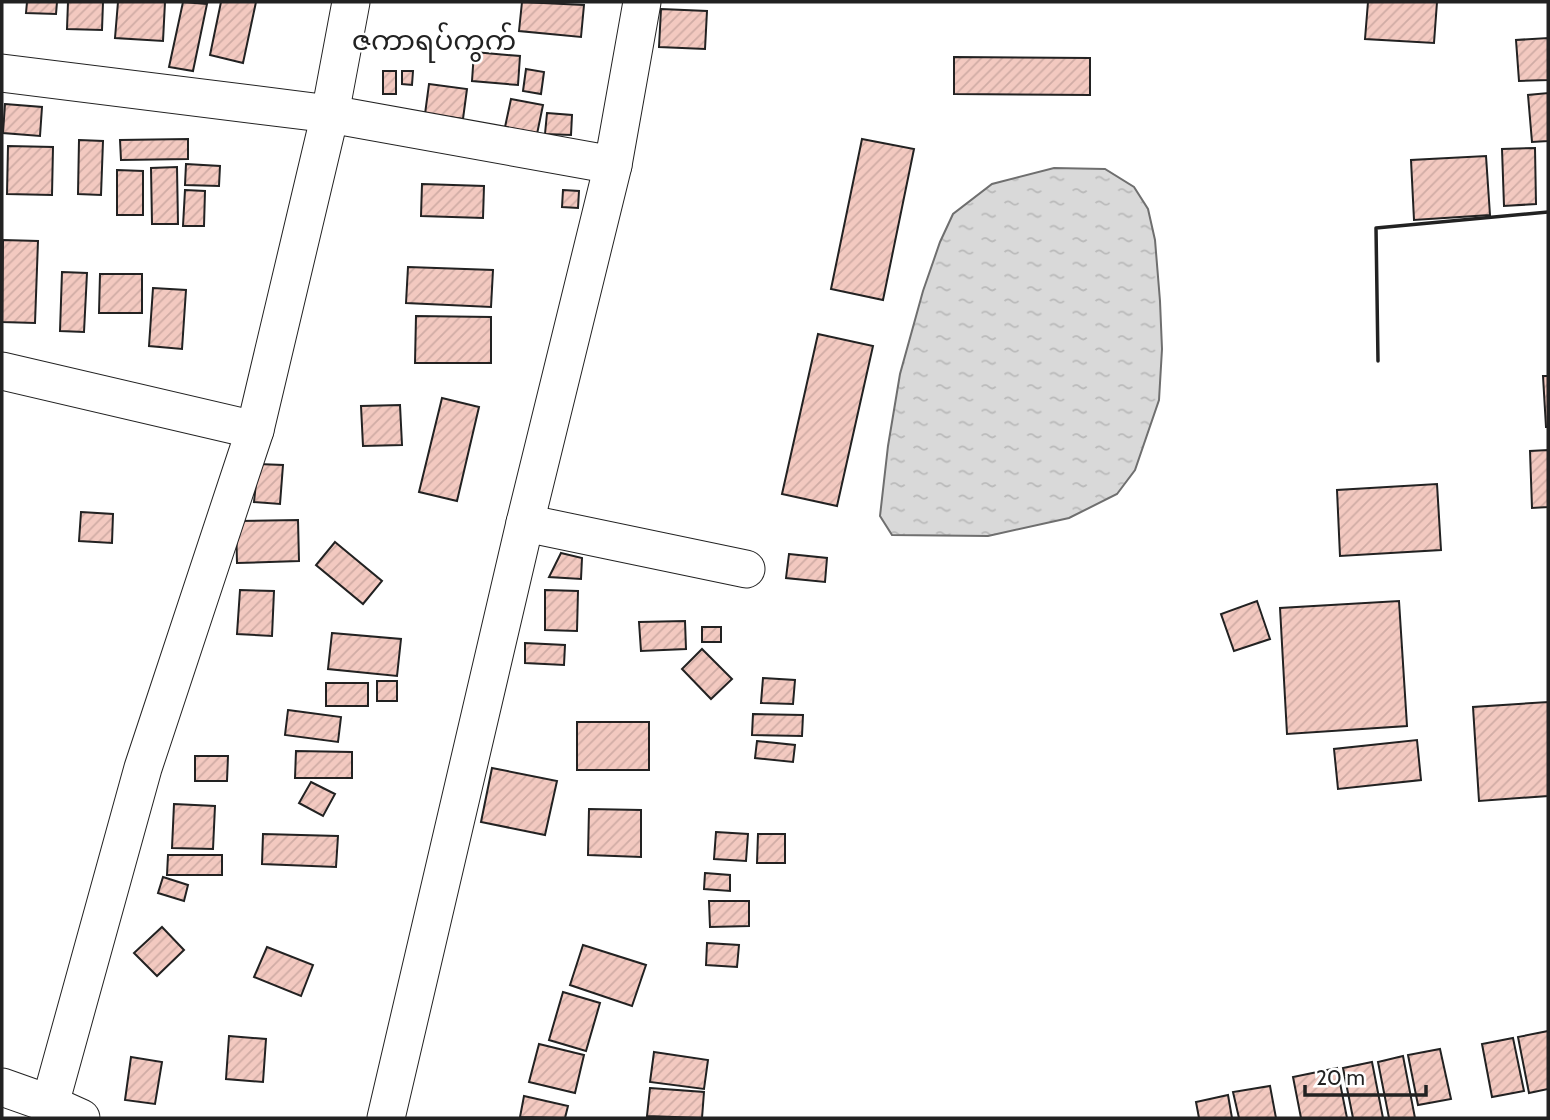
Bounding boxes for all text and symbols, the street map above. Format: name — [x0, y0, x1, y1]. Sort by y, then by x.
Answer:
district label: ဇကာရပ်ကွက် — [352, 22, 516, 63]
scale bar — [1305, 1054, 1426, 1098]
text: 20 m — [1316, 1065, 1365, 1090]

